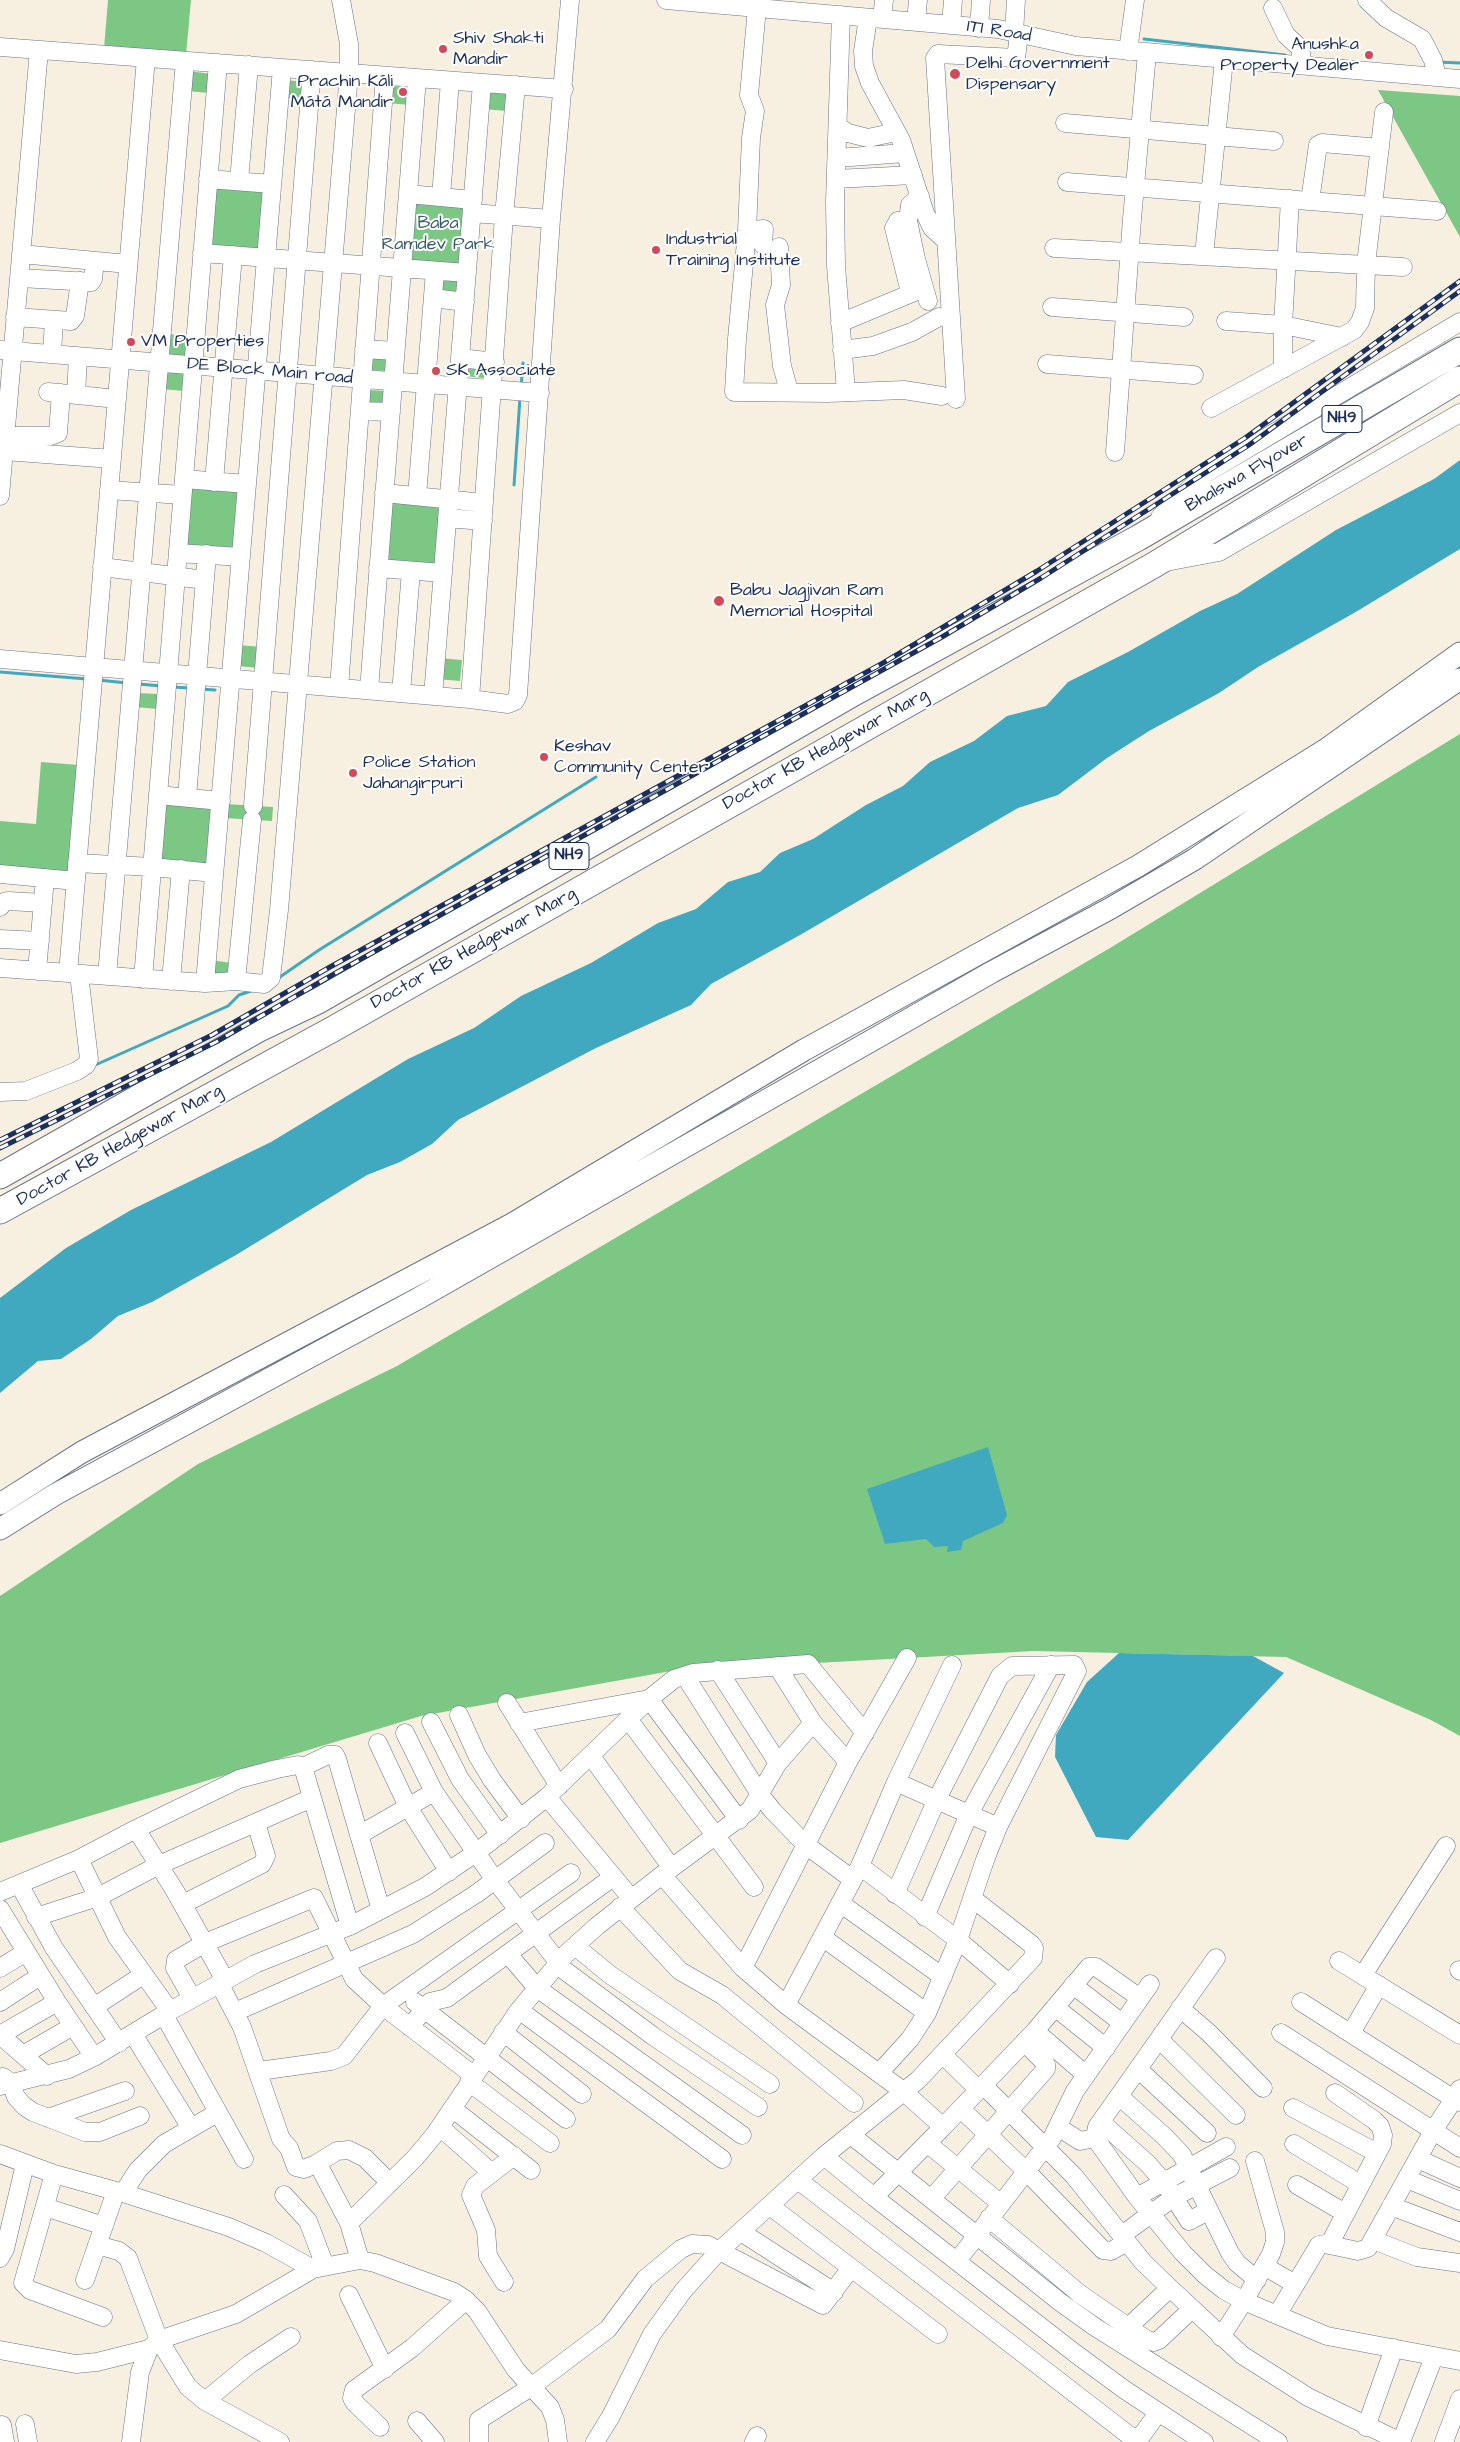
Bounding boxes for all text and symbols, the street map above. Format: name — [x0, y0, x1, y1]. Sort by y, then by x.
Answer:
street label: ITI Road — [965, 16, 1033, 48]
place label: Shiv Shakti Mandir — [453, 28, 543, 70]
place label: Anushka Property Dealer — [1220, 34, 1359, 76]
marker: Shiv Shakti Mandir — [437, 43, 449, 55]
marker: Anushka Property Dealer — [1363, 49, 1375, 61]
place label: Delhi Government Dispensary — [966, 53, 1110, 96]
marker: Delhi Government Dispensary — [948, 67, 962, 81]
place label: Prachin Kāli Mātā Mandir — [290, 71, 393, 114]
marker: Prachin Kāli Mātā Mandir — [397, 86, 409, 98]
park label: Baba Ramdev Park — [381, 213, 495, 255]
place label: Industrial Training Institute — [666, 229, 800, 272]
marker: Industrial Training Institute — [650, 244, 662, 256]
place label: VM Properties — [141, 331, 264, 353]
marker: VM Properties — [125, 336, 137, 348]
street label: DE Block Main road — [186, 354, 354, 390]
place label: SK Associate — [446, 360, 556, 382]
marker: SK Associate — [430, 365, 442, 377]
road number: NH9 — [1322, 406, 1362, 432]
street label: Bhalswa Flyover — [1182, 430, 1312, 518]
place label: Babu Jagjivan Ram Memorial Hospital — [730, 580, 883, 622]
marker: Babu Jagjivan Ram Memorial Hospital — [712, 594, 726, 608]
street label: Doctor KB Hedgewar Marg — [719, 684, 933, 816]
place label: Keshav Community Center — [554, 736, 709, 779]
marker: Keshav Community Center — [538, 751, 550, 763]
place label: Police Station Jahangirpuri — [363, 752, 476, 794]
marker: Police Station Jahangirpuri — [347, 767, 359, 779]
road number: NH9 — [549, 842, 589, 869]
street label: Doctor KB Hedgewar Marg — [367, 883, 581, 1015]
street label: Doctor KB Hedgewar Marg — [13, 1080, 227, 1212]

